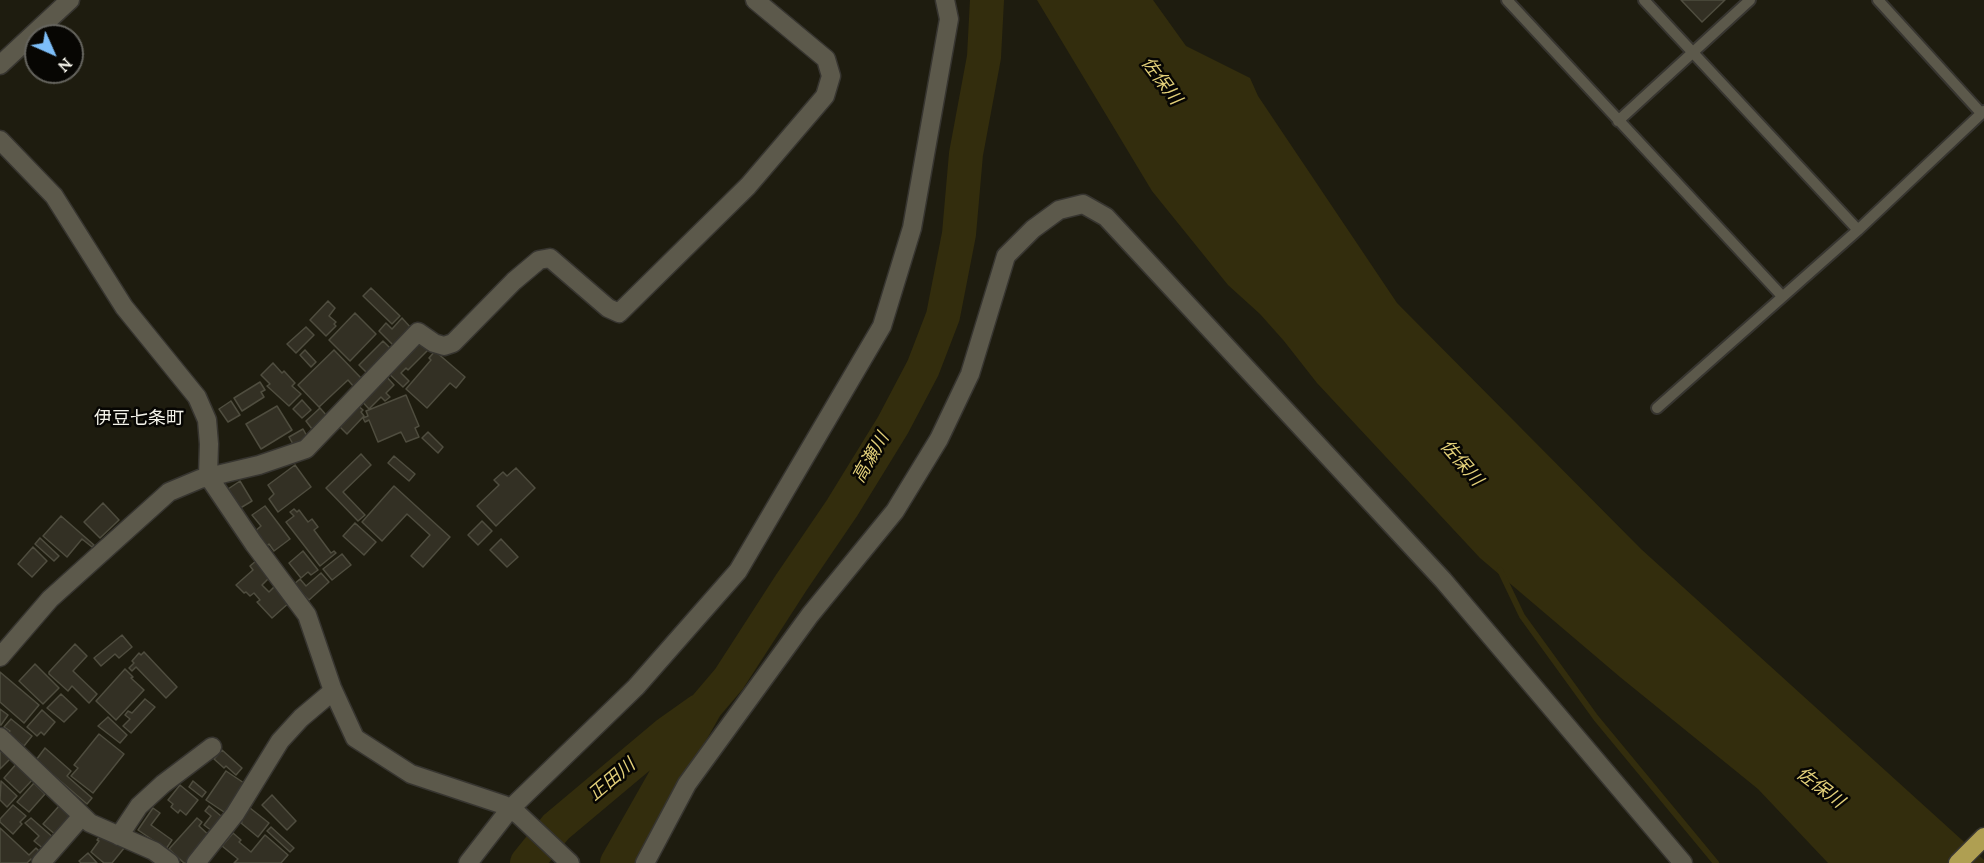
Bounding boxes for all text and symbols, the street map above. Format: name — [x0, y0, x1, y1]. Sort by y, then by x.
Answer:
north arrow — [24, 24, 84, 84]
water label: 佐保川 — [1136, 53, 1186, 109]
text: N — [54, 54, 77, 77]
district label: 伊豆七条町 — [94, 408, 184, 430]
water label: 高瀬川 — [848, 429, 894, 487]
water label: 佐保川 — [1435, 436, 1487, 490]
water label: 正田川 — [584, 754, 640, 806]
water label: 佐保川 — [1792, 763, 1848, 813]

